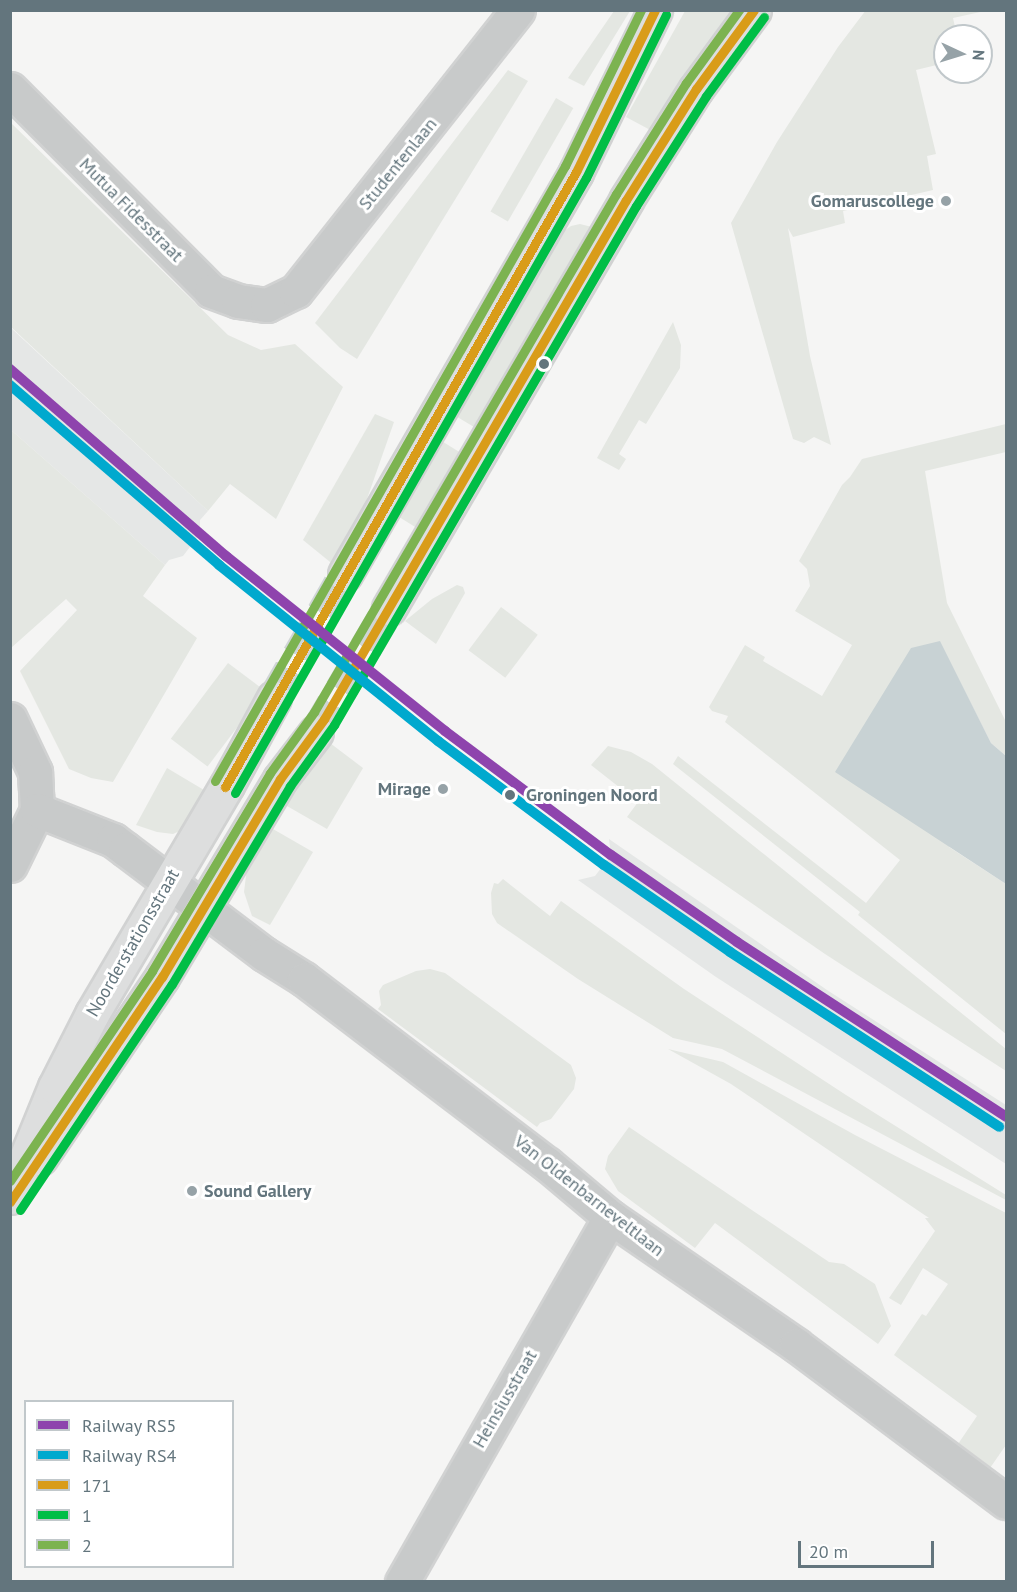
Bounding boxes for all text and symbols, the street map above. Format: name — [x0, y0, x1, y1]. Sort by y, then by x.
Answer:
north arrow — [933, 24, 993, 84]
text: N — [969, 49, 989, 61]
street label: Studentenlaan — [354, 114, 442, 214]
street label: Mutua Fidesstraat — [75, 154, 187, 266]
place label: Gomaruscollege — [811, 190, 934, 212]
marker: Gomaruscollege — [939, 194, 953, 208]
unlabelled marker — [538, 358, 550, 370]
place label: Mirage — [378, 778, 431, 800]
marker: Mirage — [436, 782, 450, 796]
marker: Groningen Noord — [499, 784, 521, 806]
place label: Groningen Noord — [526, 784, 658, 806]
street label: Noorderstationsstraat — [82, 865, 184, 1021]
street label: Van Oldenbarneveltlaan — [510, 1131, 668, 1261]
place label: Sound Gallery — [204, 1180, 311, 1202]
marker: Sound Gallery — [185, 1184, 199, 1198]
street label: Heinsiusstraat — [468, 1346, 542, 1452]
legend — [24, 1400, 234, 1568]
text: Railway RS5 — [82, 1414, 176, 1437]
text: Railway RS4 — [82, 1444, 176, 1467]
text: 171 — [82, 1474, 111, 1497]
text: 1 — [82, 1504, 92, 1527]
scale bar — [801, 1529, 938, 1567]
text: 2 — [82, 1534, 92, 1557]
text: 20 m — [809, 1540, 848, 1563]

